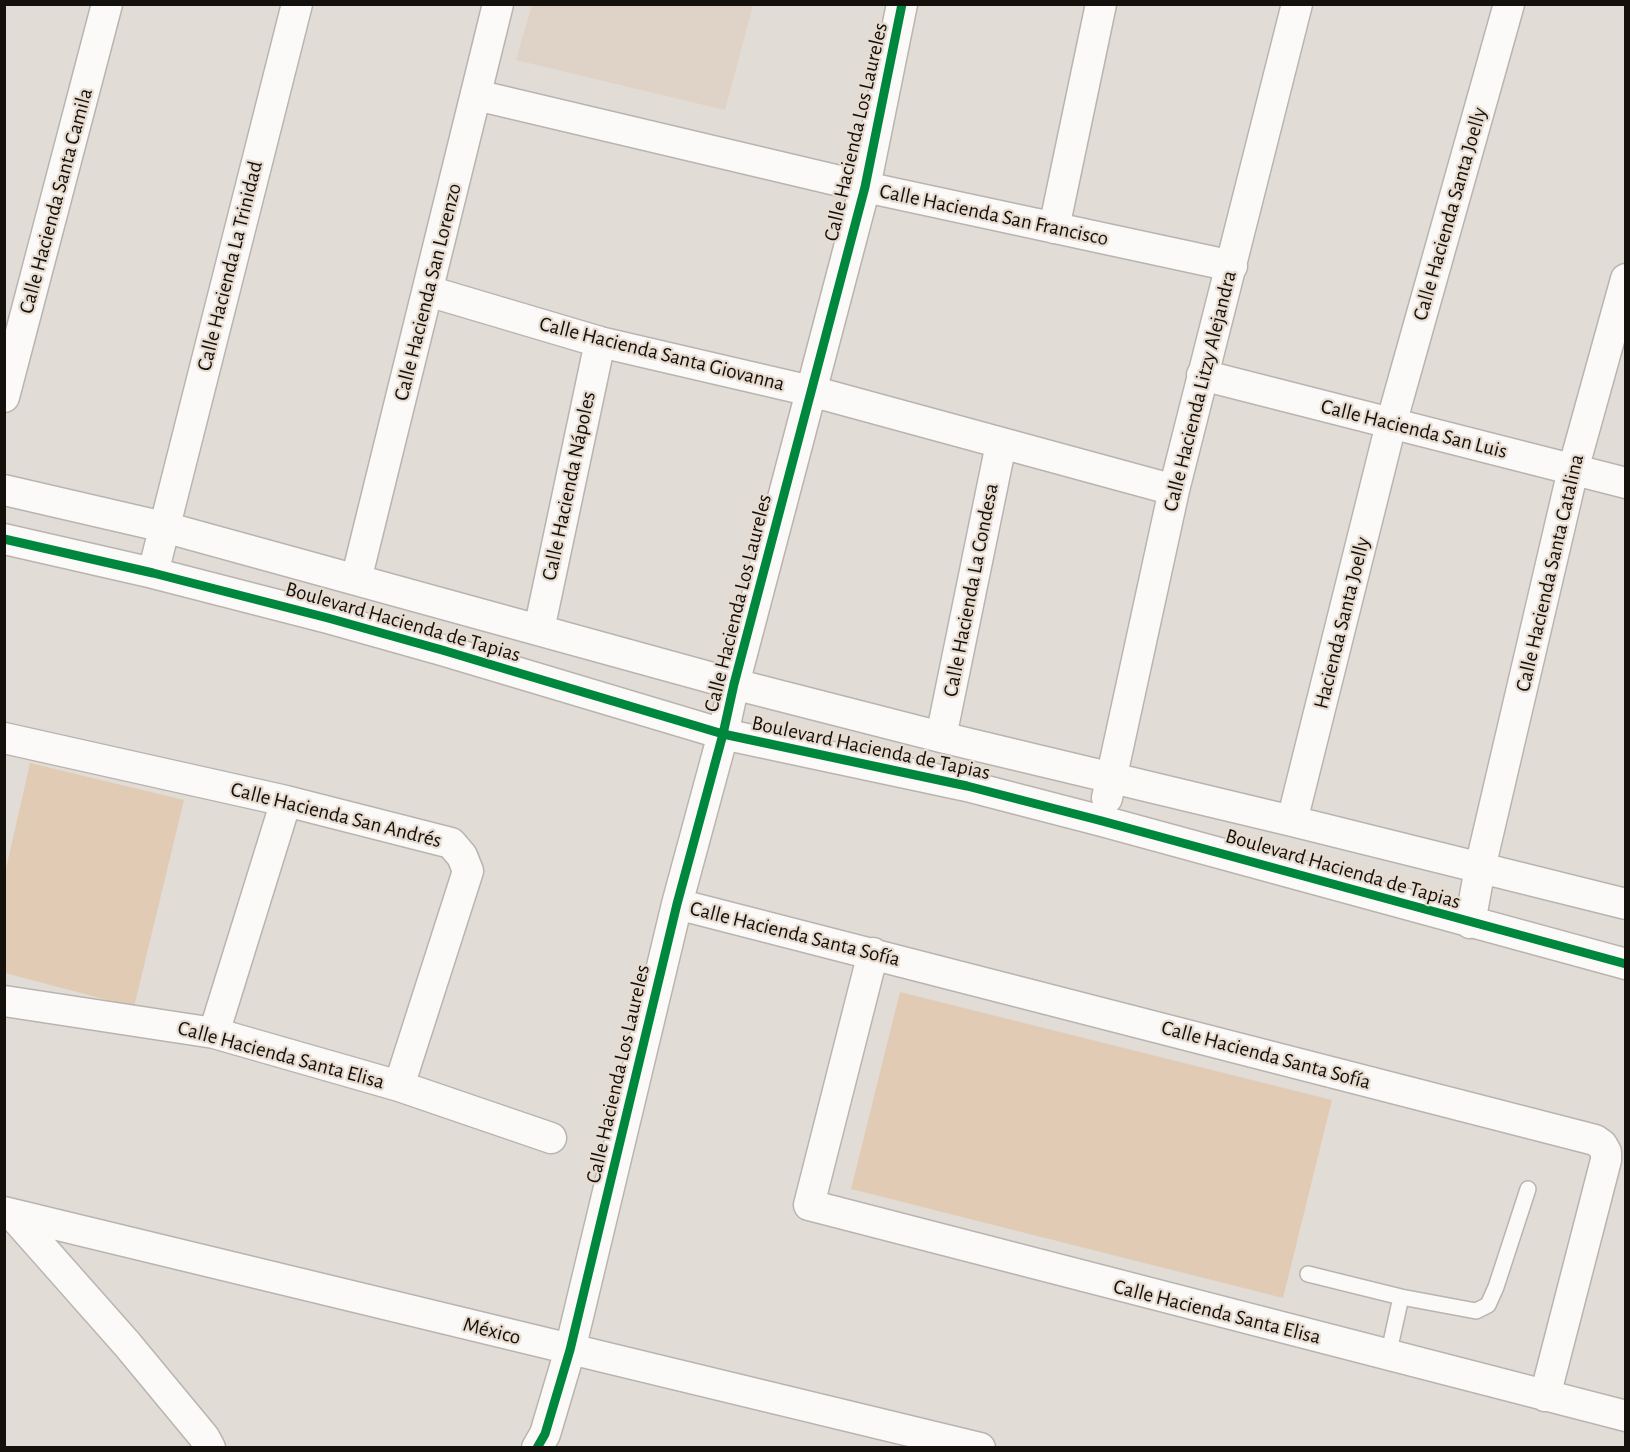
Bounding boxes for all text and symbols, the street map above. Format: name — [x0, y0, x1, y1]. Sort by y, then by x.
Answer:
street label: Calle Hacienda Los Laureles — [819, 20, 893, 244]
street label: Calle Hacienda Santa Camila — [14, 86, 98, 316]
street label: Calle Hacienda Santa Joelly — [1407, 105, 1493, 323]
street label: Calle Hacienda La Trinidad — [192, 158, 268, 374]
street label: Calle Hacienda San Francisco — [877, 178, 1111, 252]
street label: Calle Hacienda San Lorenzo — [389, 181, 467, 403]
street label: Calle Hacienda Litzy Alejandra — [1158, 268, 1242, 514]
street label: Calle Hacienda Santa Giovanna — [537, 311, 787, 397]
street label: Calle Hacienda Nápoles — [537, 389, 601, 583]
street label: Calle Hacienda San Luis — [1318, 394, 1510, 464]
street label: Calle Hacienda Santa Catalina — [1510, 452, 1590, 694]
street label: Calle Hacienda La Condesa — [938, 481, 1004, 699]
street label: Calle Hacienda Los Laureles — [699, 492, 777, 714]
street label: Hacienda Santa Joelly — [1308, 534, 1376, 712]
street label: Boulevard Hacienda de Tapias — [283, 576, 523, 668]
street label: Boulevard Hacienda de Tapias — [749, 710, 993, 786]
street label: Calle Hacienda San Andrés — [228, 777, 444, 853]
street label: Boulevard Hacienda de Tapias — [1223, 823, 1463, 915]
street label: Calle Hacienda Santa Sofía — [687, 896, 903, 972]
street label: Calle Hacienda Los Laureles — [581, 962, 655, 1186]
street label: Calle Hacienda Santa Elisa — [175, 1015, 387, 1095]
street label: Calle Hacienda Santa Sofía — [1159, 1015, 1373, 1095]
street label: Calle Hacienda Santa Elisa — [1111, 1274, 1323, 1350]
street label: México — [461, 1312, 523, 1350]

